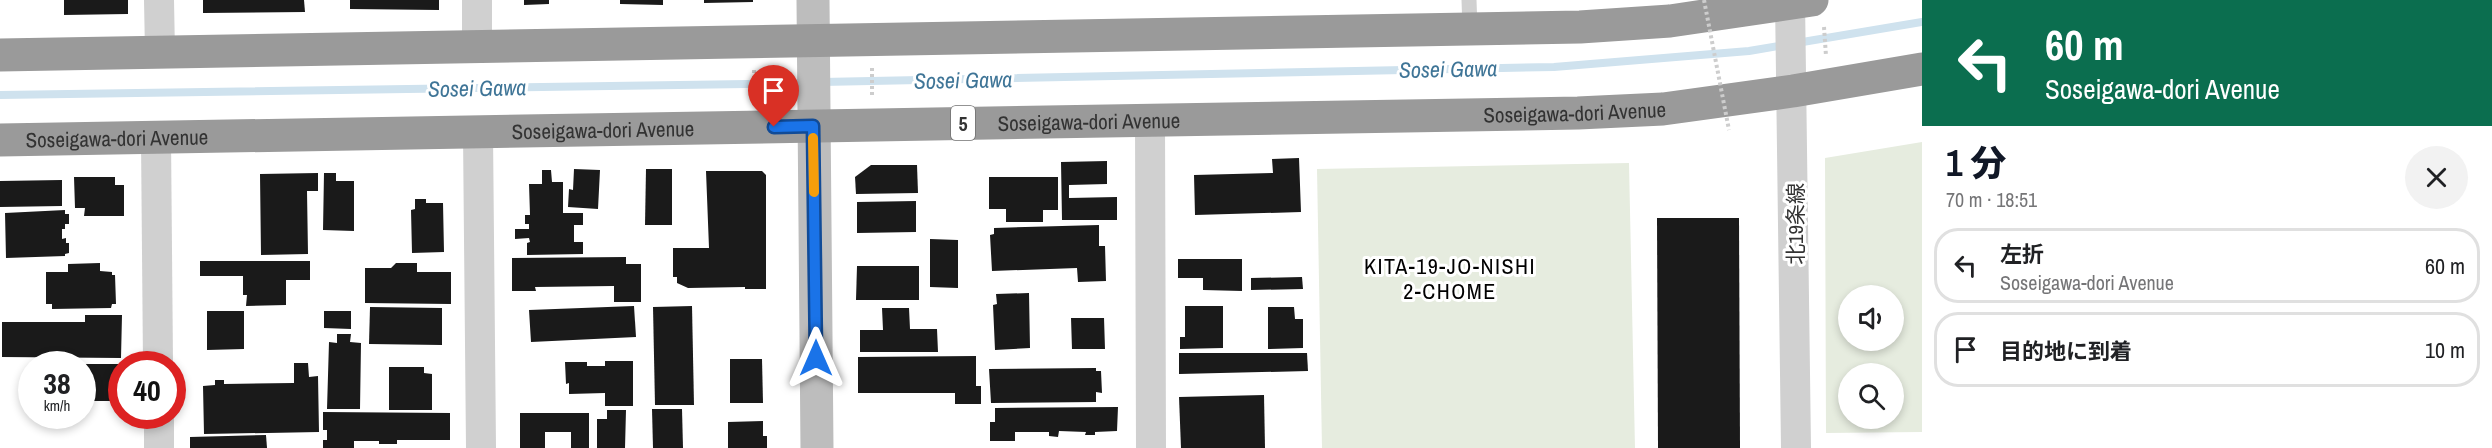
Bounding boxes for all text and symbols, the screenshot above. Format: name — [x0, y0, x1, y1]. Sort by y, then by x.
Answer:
text: 60 m — [2045, 17, 2124, 73]
icon: left — [1946, 24, 2024, 102]
water label: Sosei Gawa — [1399, 53, 1497, 85]
water label: Sosei Gawa — [914, 64, 1012, 96]
pin — [748, 65, 799, 127]
text: Soseigawa-dori Avenue — [2045, 71, 2280, 107]
water label: Sosei Gawa — [428, 72, 526, 104]
icon: arrive — [757, 74, 790, 107]
street label: Soseigawa-dori Avenue — [1483, 94, 1667, 129]
street label: Soseigawa-dori Avenue — [997, 105, 1180, 137]
road number: 5 — [951, 106, 975, 140]
street label: Soseigawa-dori Avenue — [511, 114, 694, 146]
street label: Soseigawa-dori Avenue — [25, 122, 209, 154]
text: 1 分 — [1946, 139, 2007, 187]
button: close — [2405, 146, 2468, 209]
street label: 北19条線 — [1781, 183, 1810, 265]
text: 70 m · 18:51 — [1946, 186, 2037, 213]
text: 左折 — [2000, 239, 2044, 269]
icon: left — [1949, 249, 1982, 282]
district label: KITA-19-JO-NISHI 2-CHOME — [1364, 251, 1536, 306]
text: 60 m — [2425, 251, 2465, 281]
text: Soseigawa-dori Avenue — [2000, 269, 2174, 296]
map controls — [1838, 285, 1904, 429]
button: sound — [1838, 285, 1904, 351]
position arrow — [784, 326, 848, 390]
icon: arrive — [1949, 333, 1982, 366]
text: 10 m — [2425, 335, 2465, 365]
text: 目的地に到着 — [2000, 336, 2132, 366]
speed limit sign: 40 — [108, 351, 186, 429]
text: 38 — [43, 363, 71, 403]
button: search — [1838, 363, 1904, 429]
text: km/h — [44, 395, 70, 416]

